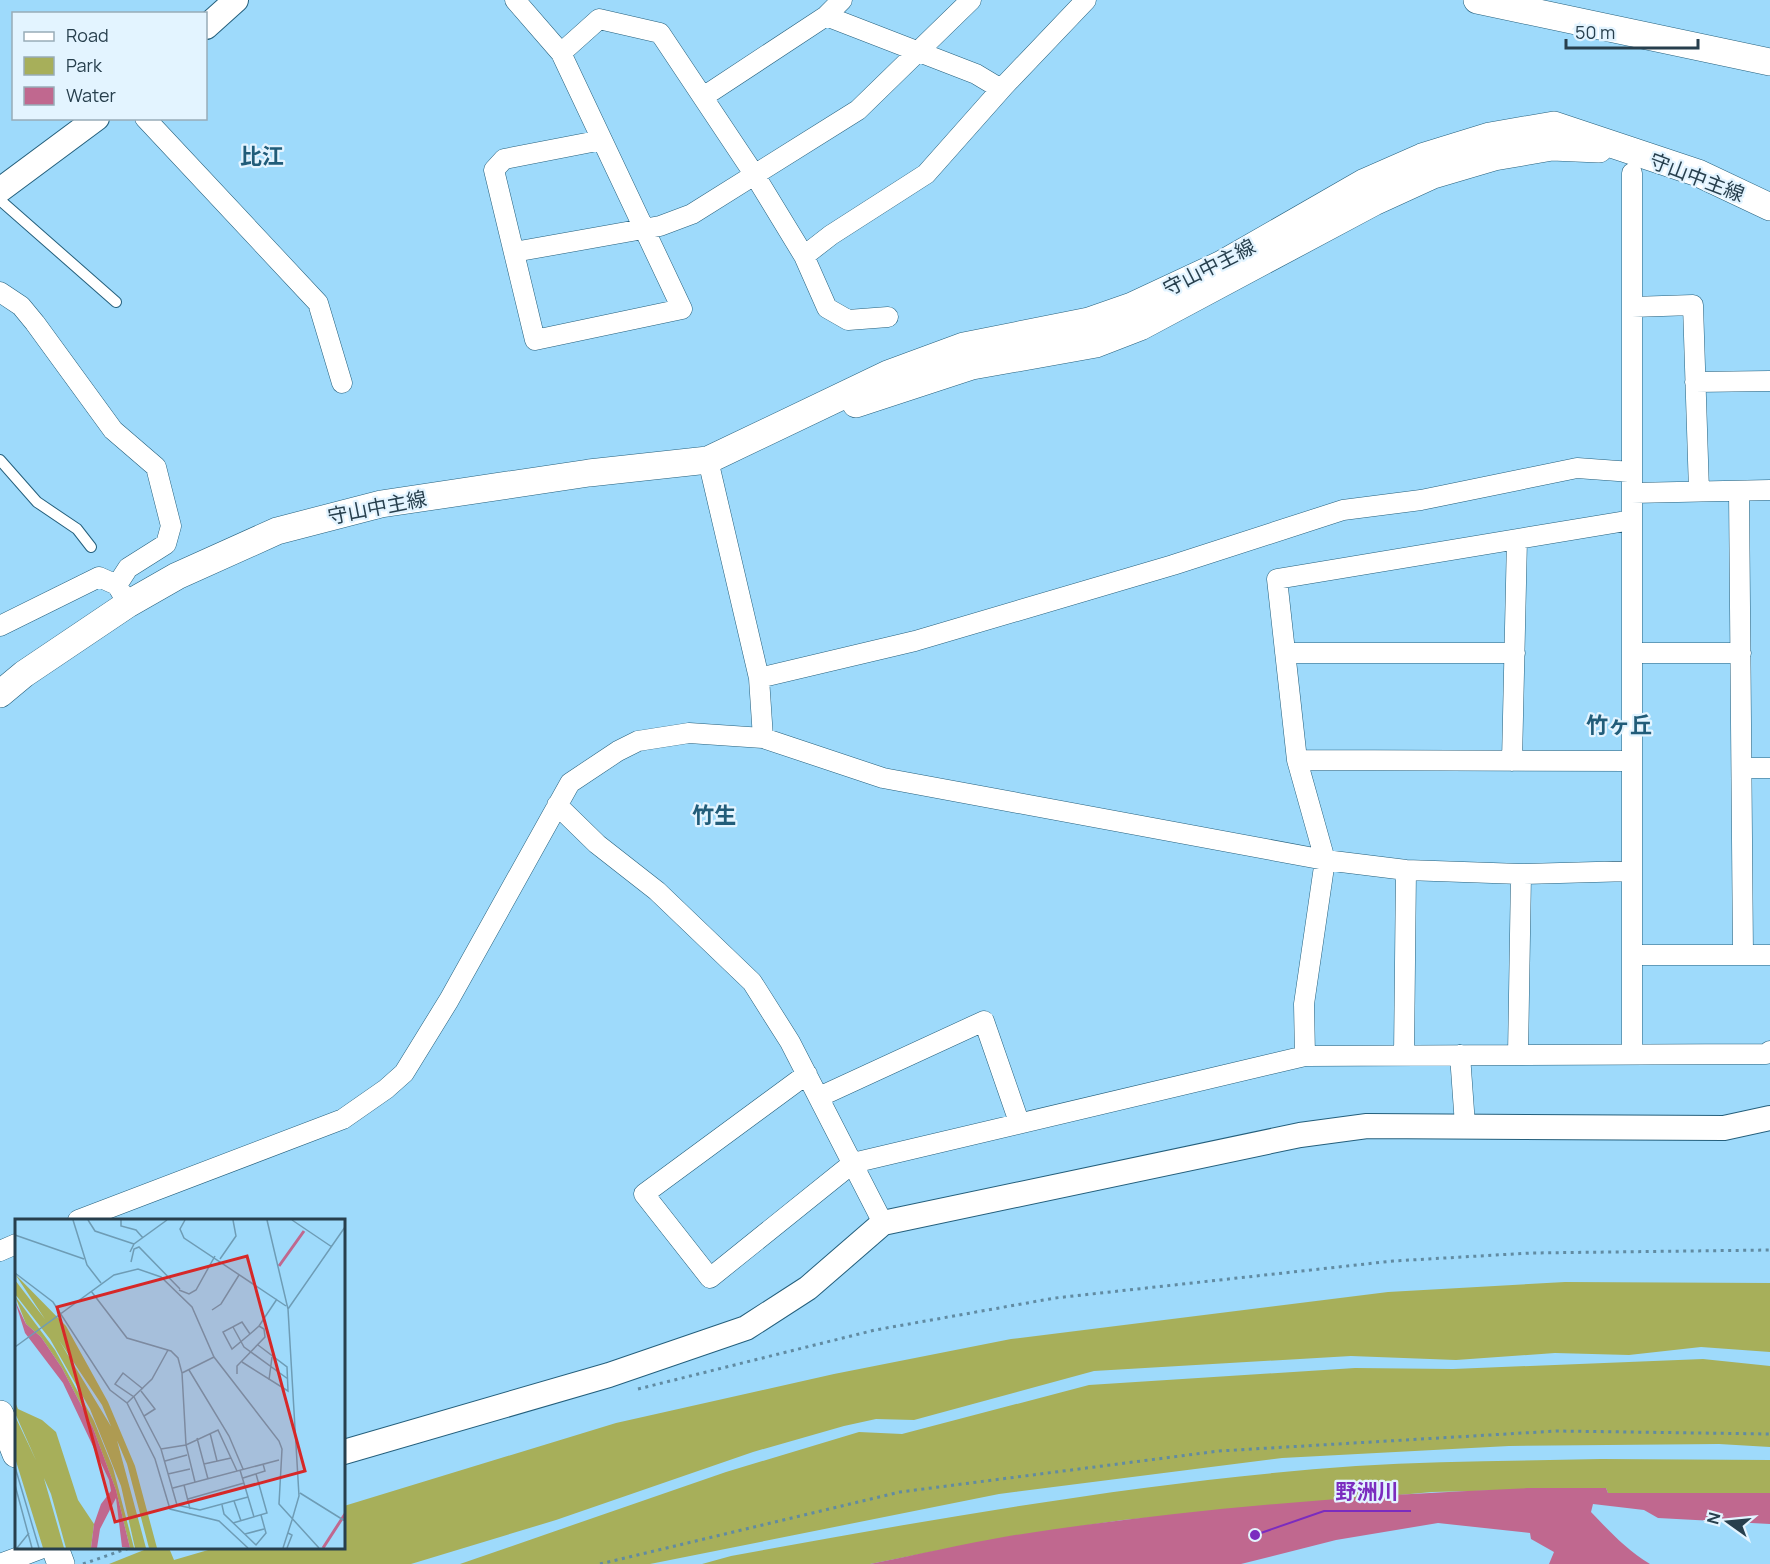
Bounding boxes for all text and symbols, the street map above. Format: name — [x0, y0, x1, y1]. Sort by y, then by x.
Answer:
legend — [12, 12, 207, 120]
scale bar — [1566, 12, 1698, 50]
text: 50 m — [1575, 20, 1615, 44]
text: Road — [66, 23, 109, 47]
text: Park — [66, 53, 103, 77]
text: Water — [66, 83, 116, 107]
district label: 比江 — [240, 141, 284, 171]
street label: 守山中主線 — [1645, 146, 1749, 208]
street label: 守山中主線 — [1158, 232, 1260, 302]
street label: 守山中主線 — [325, 484, 429, 530]
district label: 竹ヶ丘 — [1586, 710, 1652, 740]
district label: 竹生 — [692, 800, 736, 830]
inset map — [15, 1219, 345, 1549]
callout: 野洲川 — [1324, 1472, 1411, 1511]
text: 野洲川 — [1336, 1477, 1399, 1505]
north arrow — [1698, 1492, 1758, 1552]
text: N — [1701, 1510, 1726, 1527]

